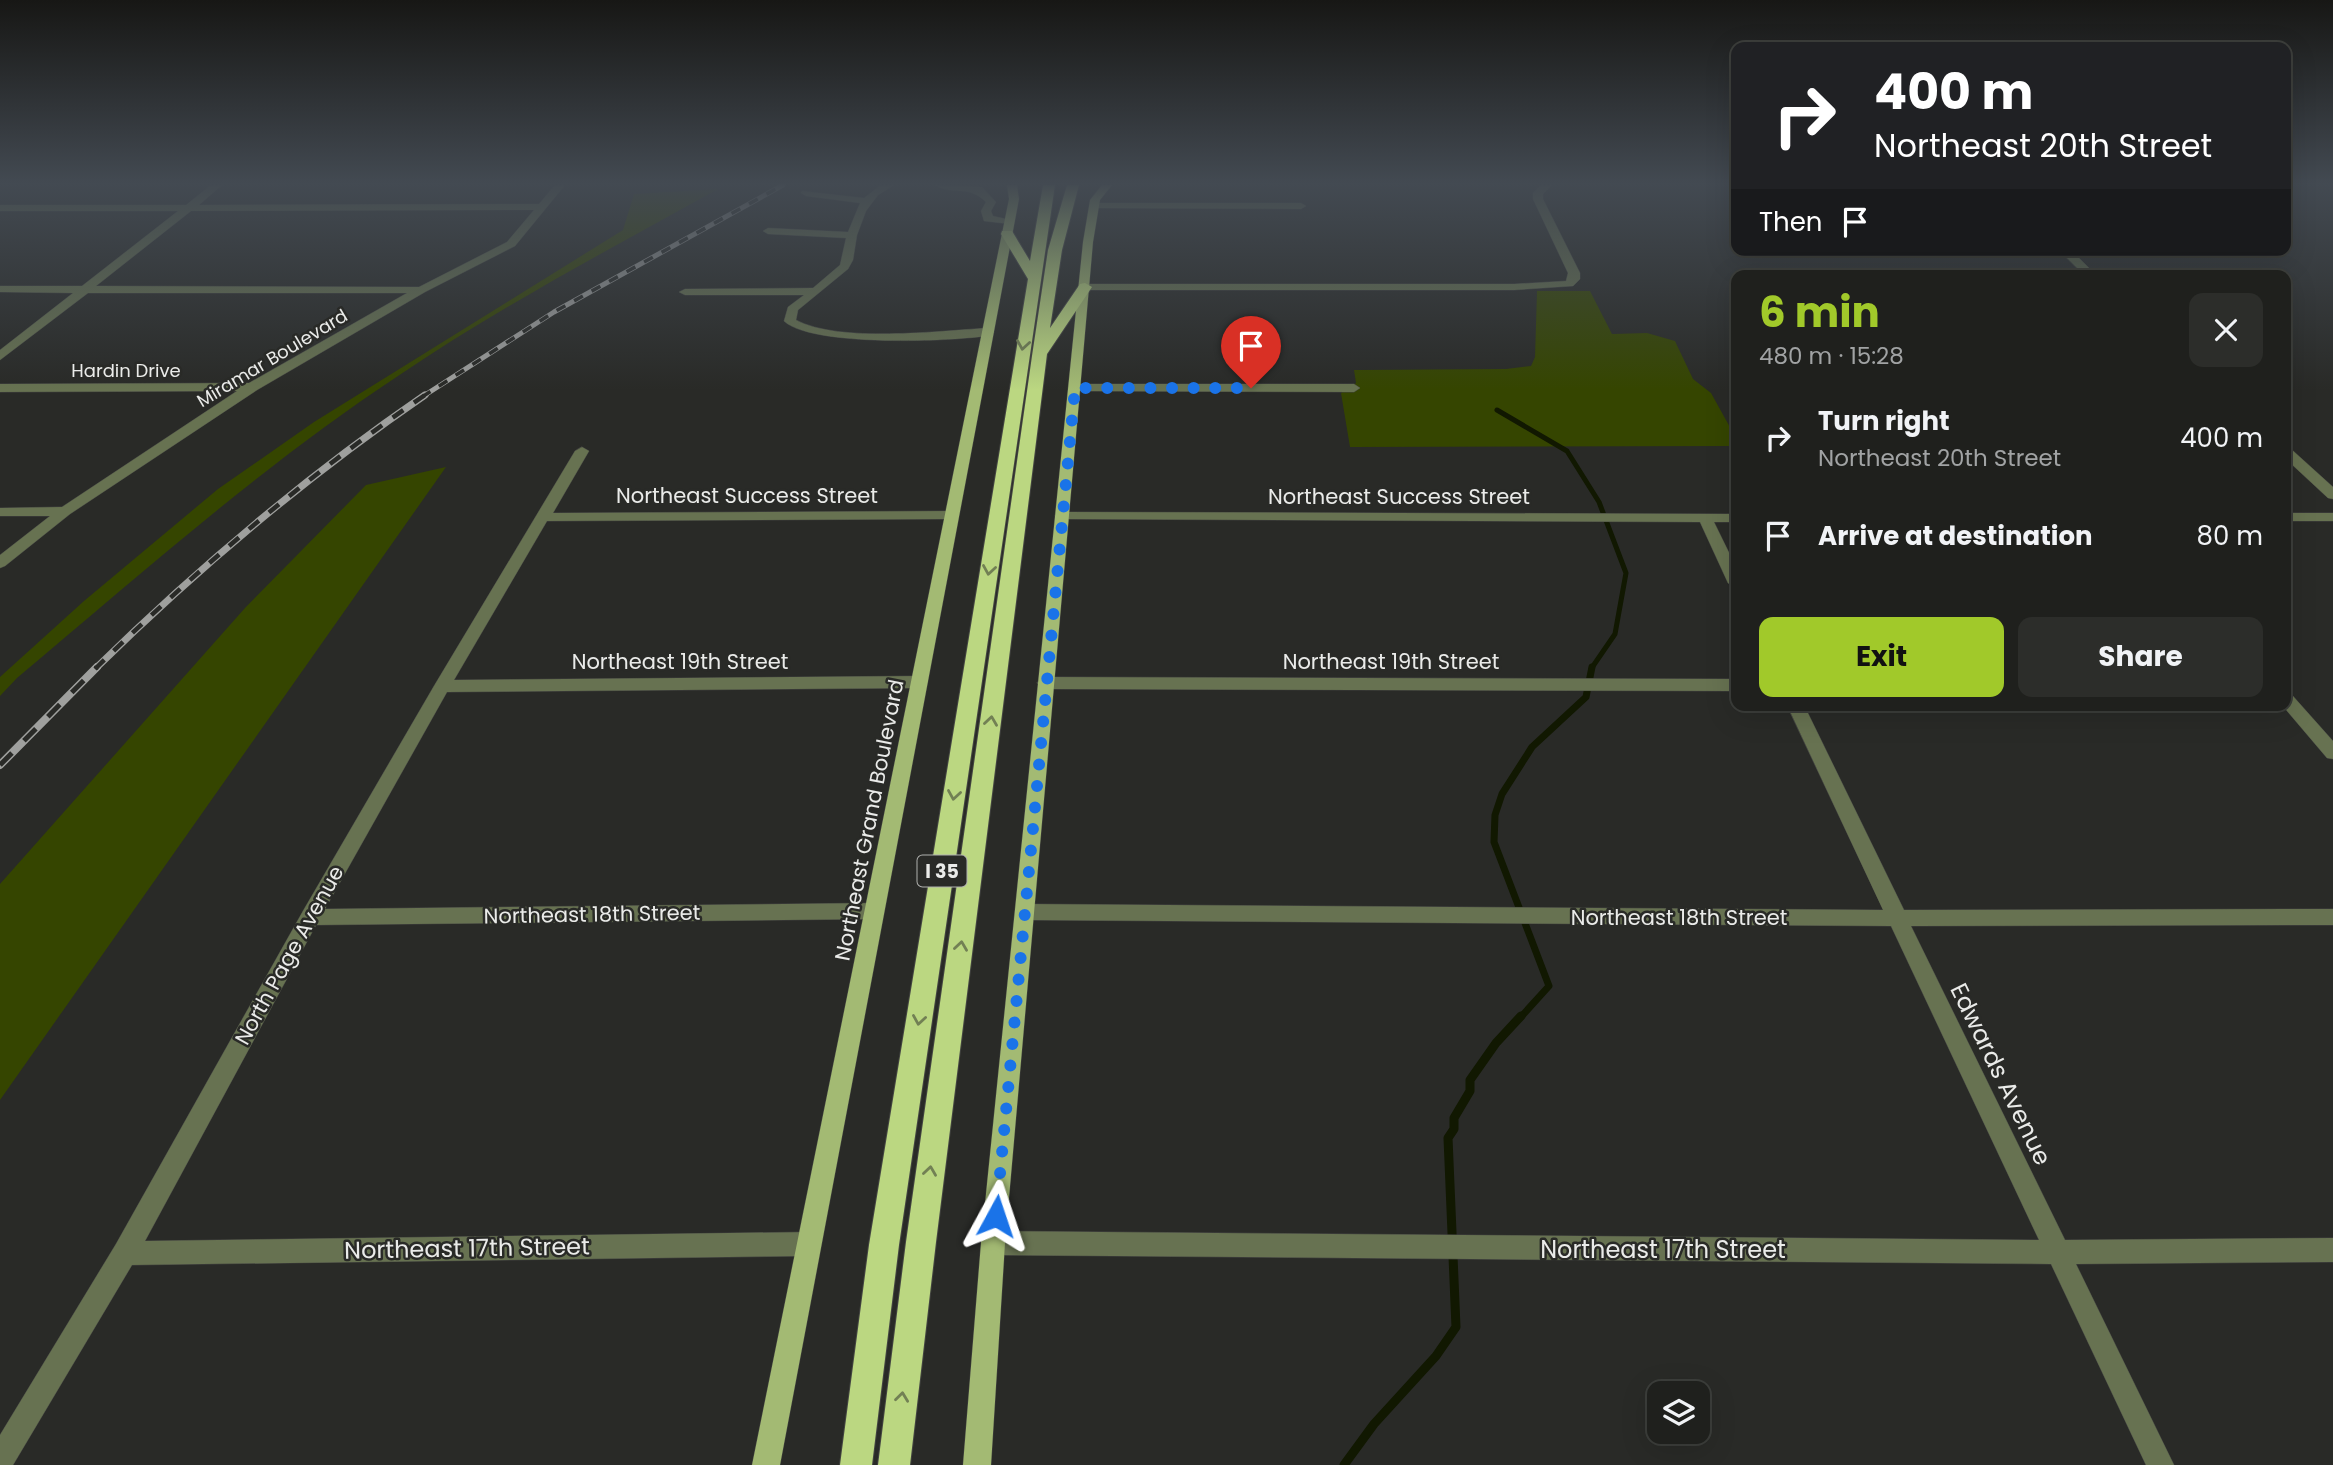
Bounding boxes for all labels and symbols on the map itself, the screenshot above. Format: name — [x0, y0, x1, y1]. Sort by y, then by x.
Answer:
street label: Miramar Boulevard — [192, 303, 352, 413]
pin — [1221, 316, 1281, 388]
one-way arrow — [1016, 339, 1031, 351]
street label: Hardin Drive — [71, 358, 181, 383]
street label: Northeast Success Street — [616, 481, 878, 510]
street label: Northeast Success Street — [1268, 482, 1530, 511]
one-way arrow — [981, 564, 996, 576]
street label: Northeast 19th Street — [572, 647, 788, 676]
street label: Northeast 19th Street — [1283, 647, 1499, 676]
street label: Northeast Grand Boulevard — [827, 677, 911, 963]
one-way arrow — [983, 715, 998, 726]
one-way arrow — [947, 789, 962, 801]
road number: I 35 — [918, 856, 967, 886]
street label: North Page Avenue — [228, 860, 350, 1050]
street label: Northeast 18th Street — [483, 898, 701, 930]
street label: Northeast 18th Street — [1571, 903, 1787, 932]
one-way arrow — [953, 940, 968, 952]
street label: Edwards Avenue — [1943, 977, 2059, 1171]
one-way arrow — [912, 1014, 927, 1025]
one-way arrow — [923, 1166, 938, 1177]
position arrow — [959, 1179, 1033, 1253]
street label: Northeast 17th Street — [344, 1229, 590, 1267]
street label: Northeast 17th Street — [1540, 1233, 1786, 1266]
one-way arrow — [895, 1391, 910, 1403]

